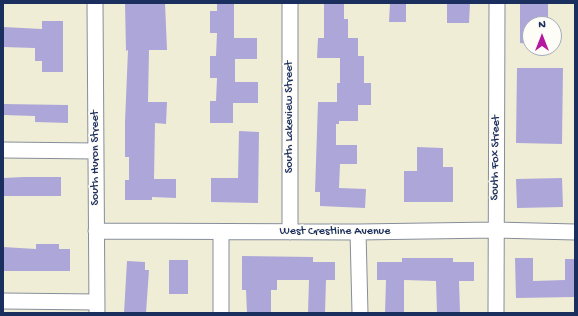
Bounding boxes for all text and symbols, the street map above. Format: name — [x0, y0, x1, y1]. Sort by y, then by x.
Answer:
north arrow — [522, 16, 562, 56]
text: N — [538, 19, 546, 31]
street label: South Lakeview Street — [283, 61, 297, 173]
street label: South Huron Street — [89, 110, 103, 206]
street label: South Fox Street — [488, 115, 504, 201]
street label: West Crestline Avenue — [280, 225, 390, 239]

